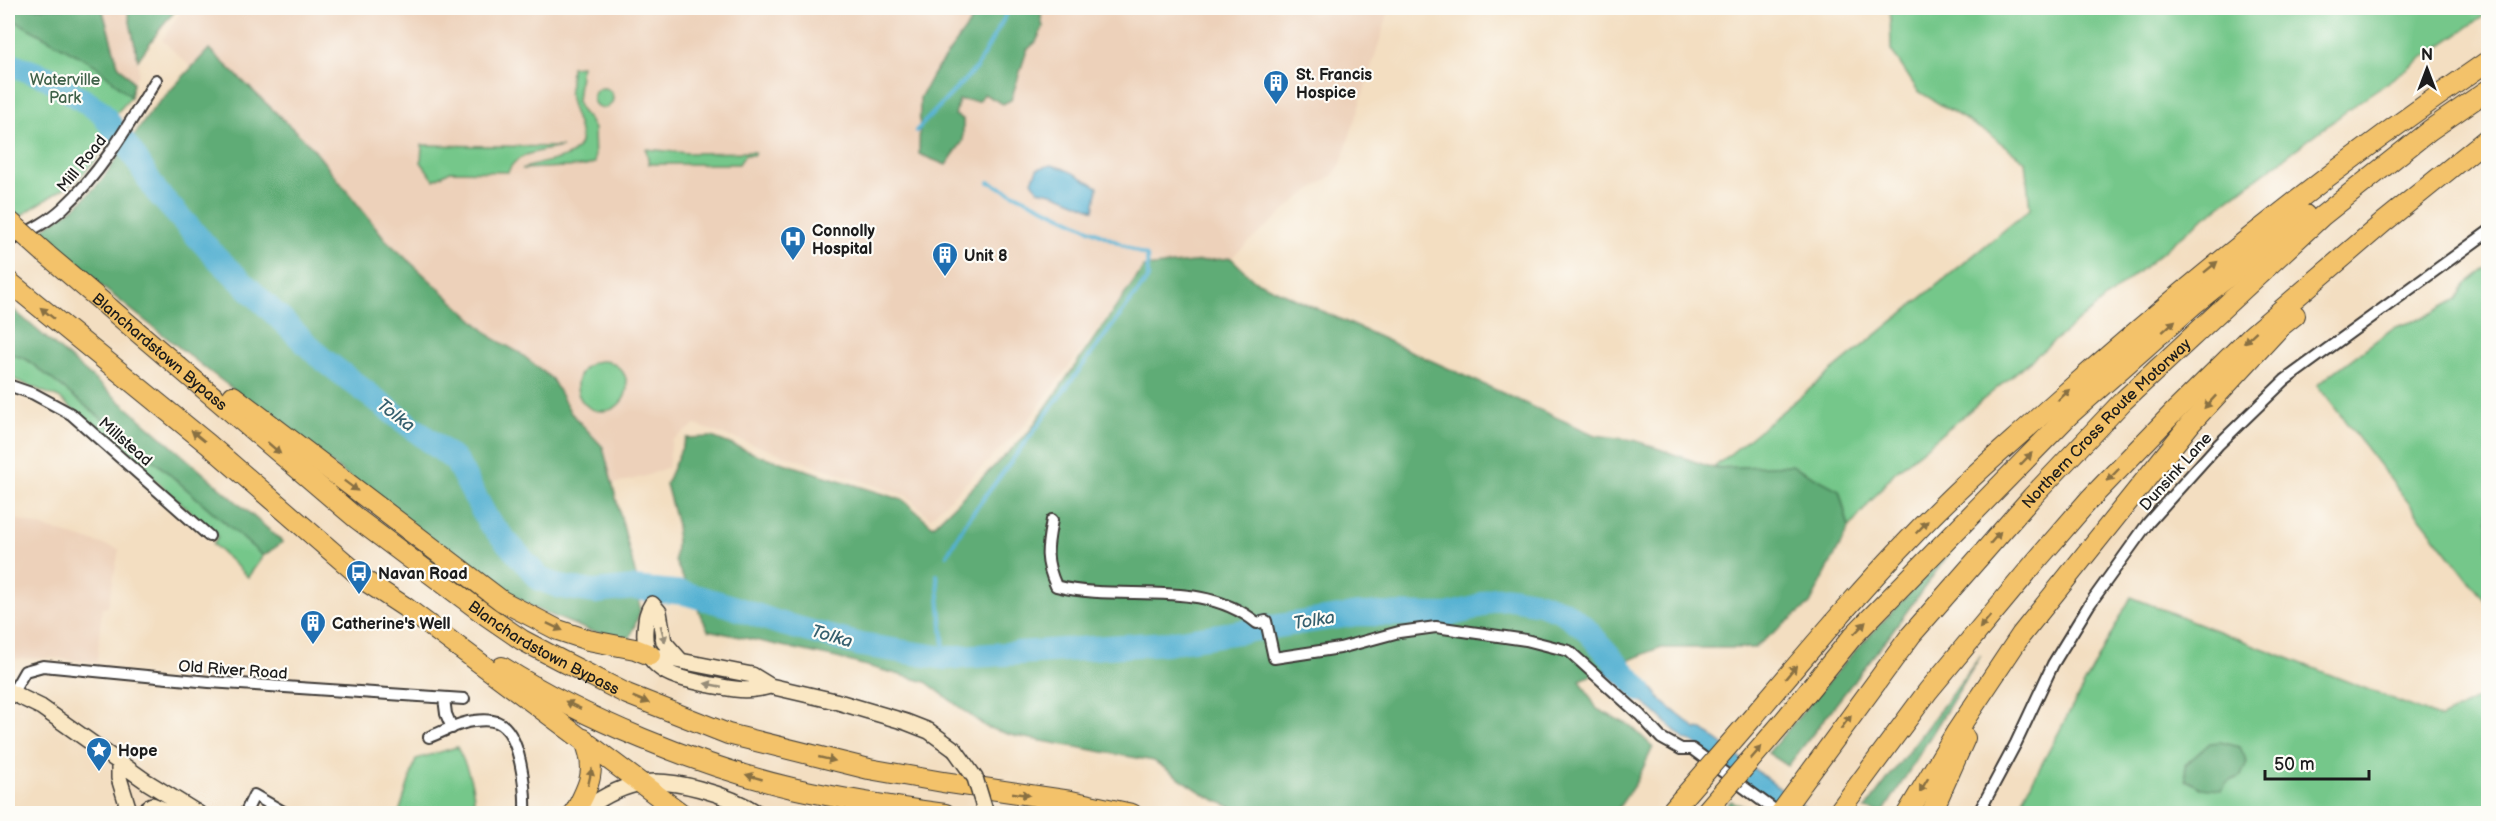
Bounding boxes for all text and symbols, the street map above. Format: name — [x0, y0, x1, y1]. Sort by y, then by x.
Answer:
north arrow — [2397, 39, 2457, 99]
text: N — [2421, 46, 2433, 65]
place label: St. Francis Hospice — [1296, 66, 1372, 103]
building icon: St. Francis Hospice — [1261, 68, 1291, 106]
park label: Waterville Park — [30, 71, 101, 108]
street label: Mill Road — [53, 132, 111, 196]
place label: Connolly Hospital — [812, 222, 875, 259]
hospital icon: Connolly Hospital — [778, 224, 808, 262]
building icon: Unit 8 — [930, 240, 960, 278]
place label: Unit 8 — [964, 247, 1008, 266]
one-way arrow — [2204, 261, 2219, 273]
street label: Blanchardstown Bypass — [88, 290, 231, 415]
one-way arrow — [39, 307, 55, 320]
one-way arrow — [2161, 320, 2176, 333]
one-way arrow — [2244, 329, 2258, 343]
street label: Northern Cross Route Motorway — [2018, 334, 2196, 513]
one-way arrow — [2056, 389, 2071, 402]
water label: Tolka — [373, 394, 419, 436]
one-way arrow — [2203, 395, 2217, 410]
street label: Millstead — [94, 414, 156, 471]
street label: Dunsink Lane — [2136, 429, 2217, 515]
one-way arrow — [191, 430, 206, 443]
one-way arrow — [266, 441, 281, 454]
one-way arrow — [2019, 451, 2033, 466]
one-way arrow — [2107, 468, 2121, 482]
one-way arrow — [343, 480, 358, 492]
one-way arrow — [1914, 521, 1928, 535]
one-way arrow — [1989, 530, 2002, 546]
bus stop icon: Navan Road — [344, 558, 374, 596]
place label: Navan Road — [378, 565, 468, 584]
street label: Blanchardstown Bypass — [464, 597, 622, 700]
water label: Tolka — [1292, 607, 1336, 634]
building icon: Catherine's Well — [298, 608, 328, 646]
one-way arrow — [1979, 614, 1992, 629]
place label: Catherine's Well — [332, 615, 451, 634]
water label: Tolka — [809, 621, 855, 652]
one-way arrow — [1853, 622, 1867, 636]
one-way arrow — [546, 623, 563, 632]
one-way arrow — [658, 625, 668, 643]
street label: Old River Road — [178, 657, 288, 684]
one-way arrow — [1784, 665, 1797, 680]
one-way arrow — [703, 680, 722, 689]
one-way arrow — [632, 696, 650, 705]
one-way arrow — [564, 701, 582, 711]
one-way arrow — [1840, 715, 1852, 731]
place icon: Hope — [84, 735, 114, 773]
place label: Hope — [118, 742, 157, 761]
scale bar — [2265, 743, 2368, 781]
one-way arrow — [1749, 746, 1762, 761]
text: 50 m — [2274, 754, 2315, 775]
one-way arrow — [817, 755, 836, 764]
one-way arrow — [585, 768, 595, 786]
one-way arrow — [745, 772, 763, 781]
one-way arrow — [1919, 777, 1930, 793]
one-way arrow — [1012, 789, 1031, 798]

